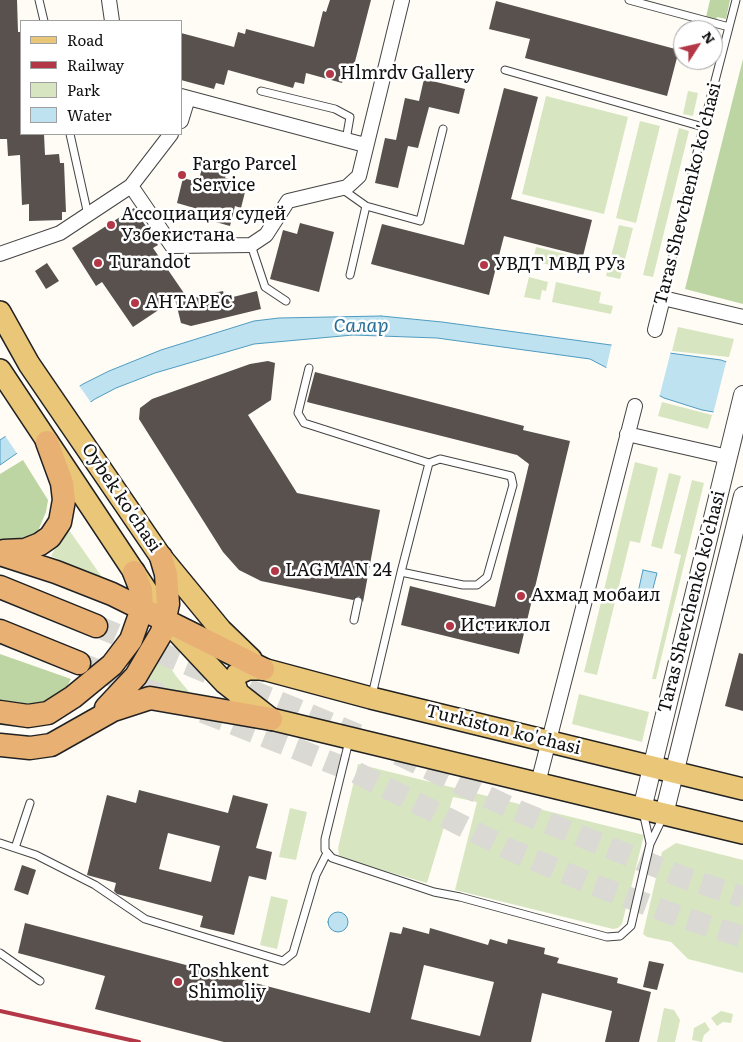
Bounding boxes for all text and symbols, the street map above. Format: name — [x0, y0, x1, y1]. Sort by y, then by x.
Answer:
legend — [20, 20, 182, 135]
north arrow — [673, 20, 723, 70]
text: N — [698, 26, 721, 48]
text: Road — [67, 28, 103, 51]
text: Railway — [67, 53, 124, 76]
place label: Hlmrdv Gallery — [340, 63, 474, 85]
marker: Hlmrdv Gallery — [324, 68, 336, 80]
text: Park — [67, 78, 100, 101]
street label: Taras Shevchenko ko'chasi — [650, 80, 726, 308]
text: Water — [67, 103, 112, 126]
place label: Fargo Parcel Service — [192, 154, 297, 196]
marker: Fargo Parcel Service — [176, 169, 188, 181]
place label: Ассоциация судей Узбекистана — [121, 204, 286, 246]
marker: Ассоциация судей Узбекистана — [105, 219, 117, 231]
place label: Turandot — [108, 252, 191, 274]
place label: УВДТ МВД РУз — [494, 254, 625, 276]
marker: Turandot — [92, 257, 104, 269]
marker: УВДТ МВД РУз — [478, 259, 490, 271]
place label: АНТАРЕС — [145, 292, 233, 314]
marker: АНТАРЕС — [129, 297, 141, 309]
water label: Салар — [334, 315, 388, 337]
street label: Oybek ko'chasi — [77, 439, 165, 557]
street label: Taras Shevchenko ko'chasi — [654, 488, 730, 716]
place label: LAGMAN 24 — [285, 560, 392, 582]
marker: LAGMAN 24 — [269, 565, 281, 577]
place label: Ахмад мобаил — [531, 585, 660, 607]
marker: Ахмад мобаил — [515, 590, 527, 602]
place label: Истиклол — [460, 615, 550, 637]
marker: Истиклол — [444, 620, 456, 632]
street label: Turkiston ko'chasi — [423, 700, 583, 760]
place label: Toshkent Shimoliy — [188, 961, 269, 1004]
marker: Toshkent Shimoliy — [172, 976, 184, 988]

